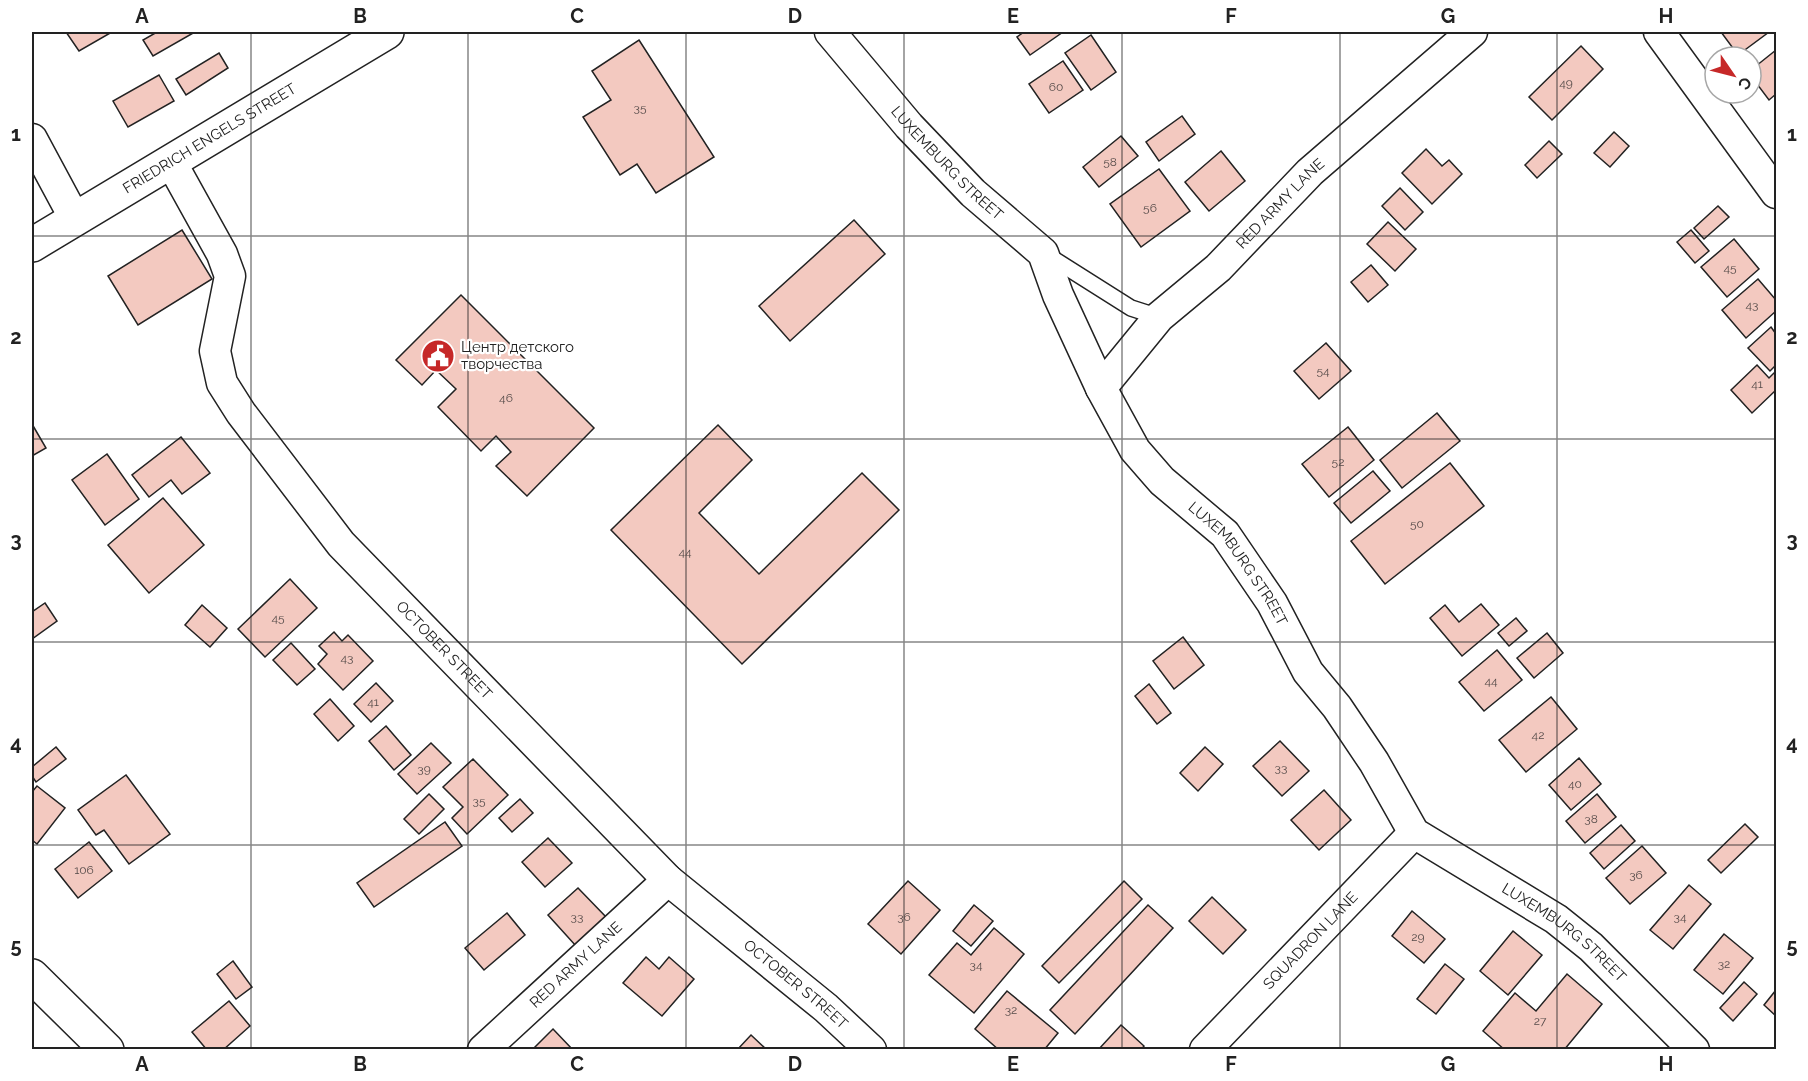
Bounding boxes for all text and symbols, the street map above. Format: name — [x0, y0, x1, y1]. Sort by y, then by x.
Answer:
text: A — [135, 4, 149, 28]
text: B — [353, 4, 367, 28]
text: C — [570, 4, 584, 28]
text: D — [788, 4, 802, 28]
text: E — [1007, 4, 1019, 28]
text: F — [1225, 4, 1237, 28]
text: G — [1441, 4, 1455, 28]
text: H — [1659, 4, 1673, 28]
north arrow — [1703, 45, 1763, 105]
text: С — [1734, 73, 1756, 93]
house number: 49 — [1559, 76, 1573, 90]
street label: FRIEDRICH ENGELS STREET — [120, 80, 299, 197]
house number: 60 — [1049, 80, 1063, 94]
house number: 35 — [634, 101, 647, 115]
street label: LUXEMBURG STREET — [887, 103, 1007, 224]
text: 1 — [11, 122, 21, 146]
text: 1 — [1787, 122, 1797, 146]
house number: 58 — [1103, 155, 1117, 169]
street label: RED ARMY LANE — [1232, 155, 1328, 252]
house number: 56 — [1143, 201, 1157, 215]
house number: 45 — [1723, 261, 1737, 275]
house number: 43 — [1746, 298, 1758, 312]
text: 2 — [10, 325, 22, 349]
text: 2 — [1786, 325, 1798, 349]
public building icon: Центр детского творчества — [420, 338, 456, 374]
place label: Центр детского творчества — [461, 338, 574, 373]
house number: 54 — [1316, 364, 1330, 378]
house number: 41 — [1751, 377, 1763, 391]
house number: 46 — [499, 391, 513, 405]
house number: 52 — [1332, 455, 1344, 469]
street label: LUXEMBURG STREET — [1185, 498, 1291, 628]
house number: 50 — [1410, 517, 1424, 531]
text: 3 — [10, 528, 22, 552]
text: 3 — [1786, 528, 1798, 552]
house number: 44 — [678, 545, 692, 559]
street label: OCTOBER STREET — [392, 597, 496, 703]
house number: 45 — [271, 611, 285, 625]
house number: 43 — [341, 651, 353, 665]
house number: 44 — [1484, 674, 1498, 688]
house number: 41 — [367, 695, 379, 709]
house number: 42 — [1532, 728, 1544, 742]
text: 4 — [10, 731, 22, 755]
text: 4 — [1786, 731, 1798, 755]
house number: 33 — [1275, 761, 1287, 775]
house number: 39 — [417, 762, 431, 776]
house number: 40 — [1568, 777, 1582, 791]
house number: 35 — [473, 794, 486, 808]
house number: 38 — [1584, 812, 1598, 826]
house number: 106 — [74, 863, 94, 877]
house number: 36 — [1629, 868, 1643, 882]
street label: LUXEMBURG STREET — [1499, 879, 1630, 986]
street label: SQUADRON LANE — [1259, 888, 1361, 993]
house number: 33 — [571, 910, 583, 924]
house number: 36 — [897, 910, 911, 924]
house number: 34 — [1674, 910, 1687, 924]
street label: RED ARMY LANE — [526, 918, 626, 1012]
house number: 29 — [1411, 930, 1425, 944]
text: 5 — [10, 934, 22, 958]
text: 5 — [1786, 934, 1798, 958]
street label: OCTOBER STREET — [740, 936, 852, 1033]
house number: 32 — [1718, 957, 1730, 971]
house number: 34 — [970, 958, 983, 972]
house number: 32 — [1005, 1003, 1017, 1017]
house number: 27 — [1534, 1014, 1547, 1028]
text: A — [135, 1052, 149, 1076]
text: B — [353, 1052, 367, 1076]
text: C — [570, 1052, 584, 1076]
text: D — [788, 1052, 802, 1076]
text: E — [1007, 1052, 1019, 1076]
text: F — [1225, 1052, 1237, 1076]
text: G — [1441, 1052, 1455, 1076]
text: H — [1659, 1052, 1673, 1076]

